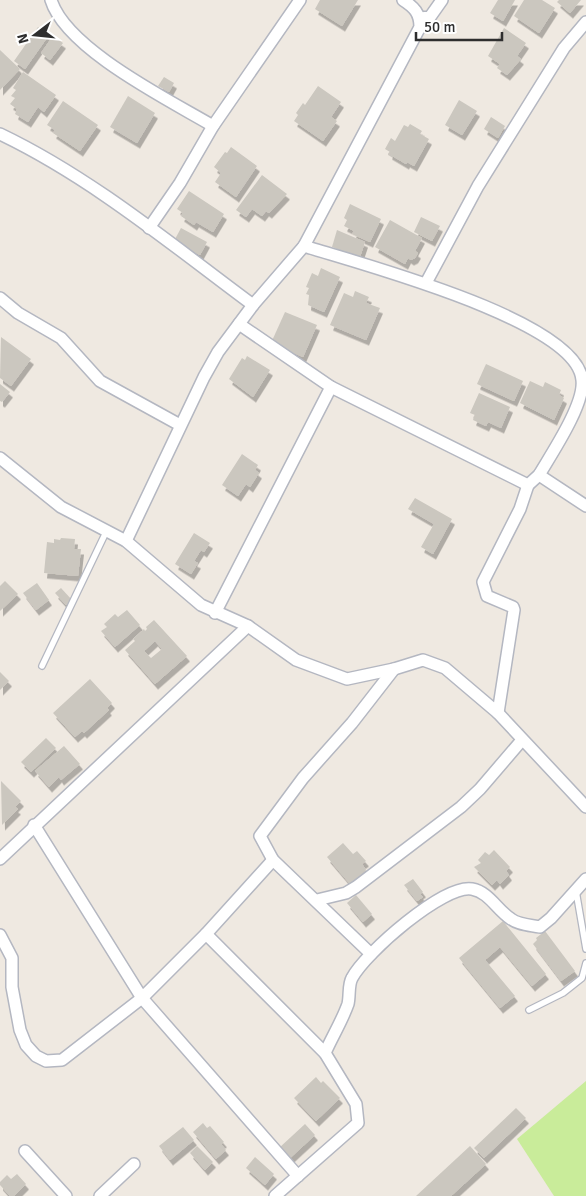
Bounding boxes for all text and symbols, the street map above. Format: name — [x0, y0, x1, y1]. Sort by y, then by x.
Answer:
north arrow — [10, 10, 60, 60]
scale bar — [416, 10, 502, 42]
text: 50 m — [424, 18, 455, 36]
text: N — [13, 31, 32, 45]

